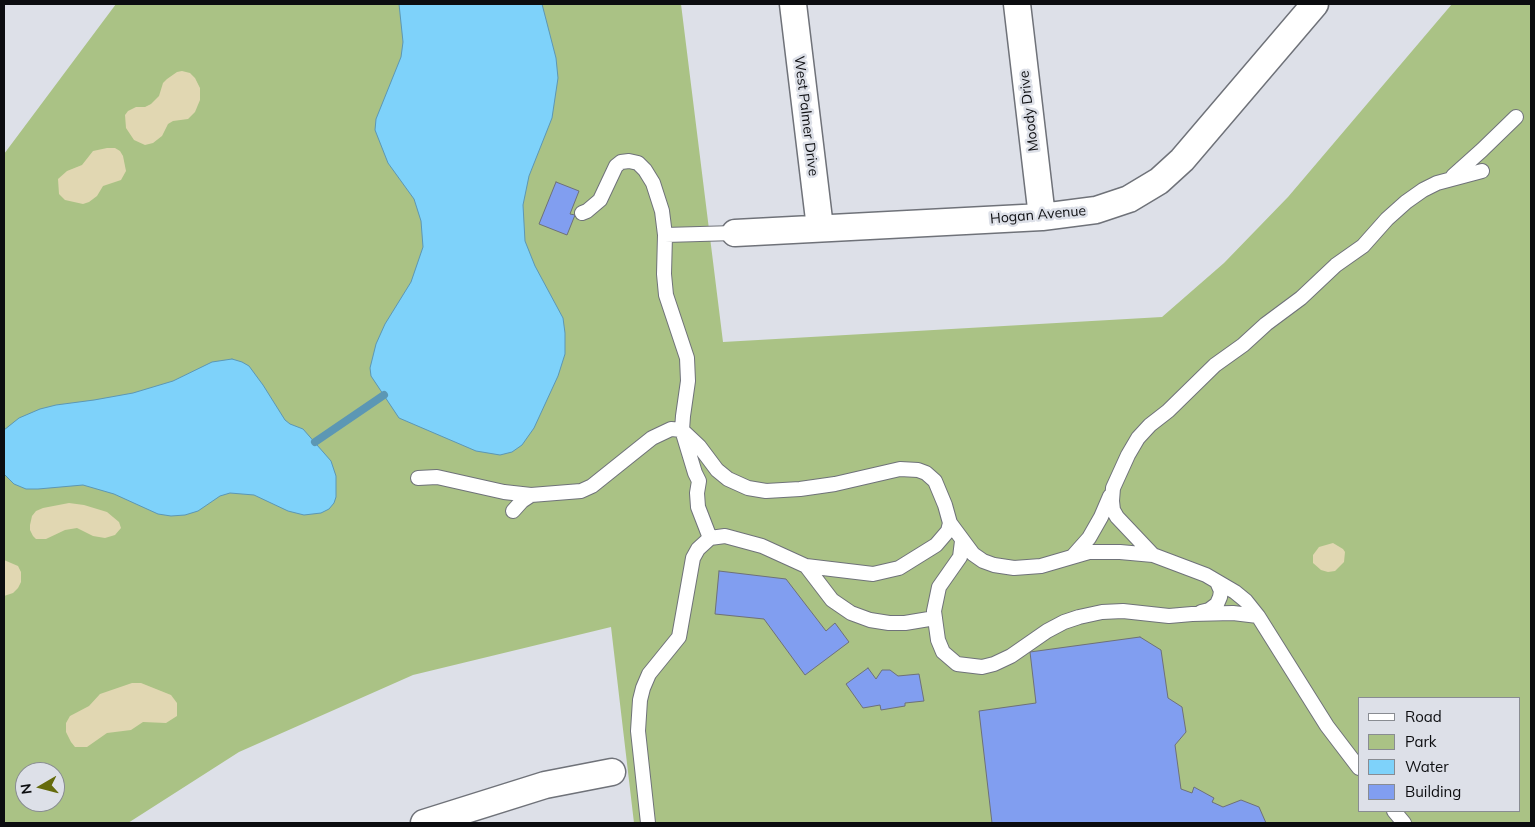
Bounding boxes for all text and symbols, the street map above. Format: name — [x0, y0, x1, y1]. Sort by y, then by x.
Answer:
street label: West Palmer Drive — [790, 55, 822, 177]
street label: Moody Drive — [1016, 70, 1042, 152]
street label: Hogan Avenue — [989, 202, 1087, 228]
legend — [1358, 697, 1520, 812]
text: Road — [1405, 707, 1442, 726]
text: Park — [1405, 732, 1437, 751]
text: Water — [1405, 757, 1449, 776]
north arrow — [15, 762, 65, 812]
text: N — [16, 782, 36, 795]
text: Building — [1405, 782, 1461, 801]

